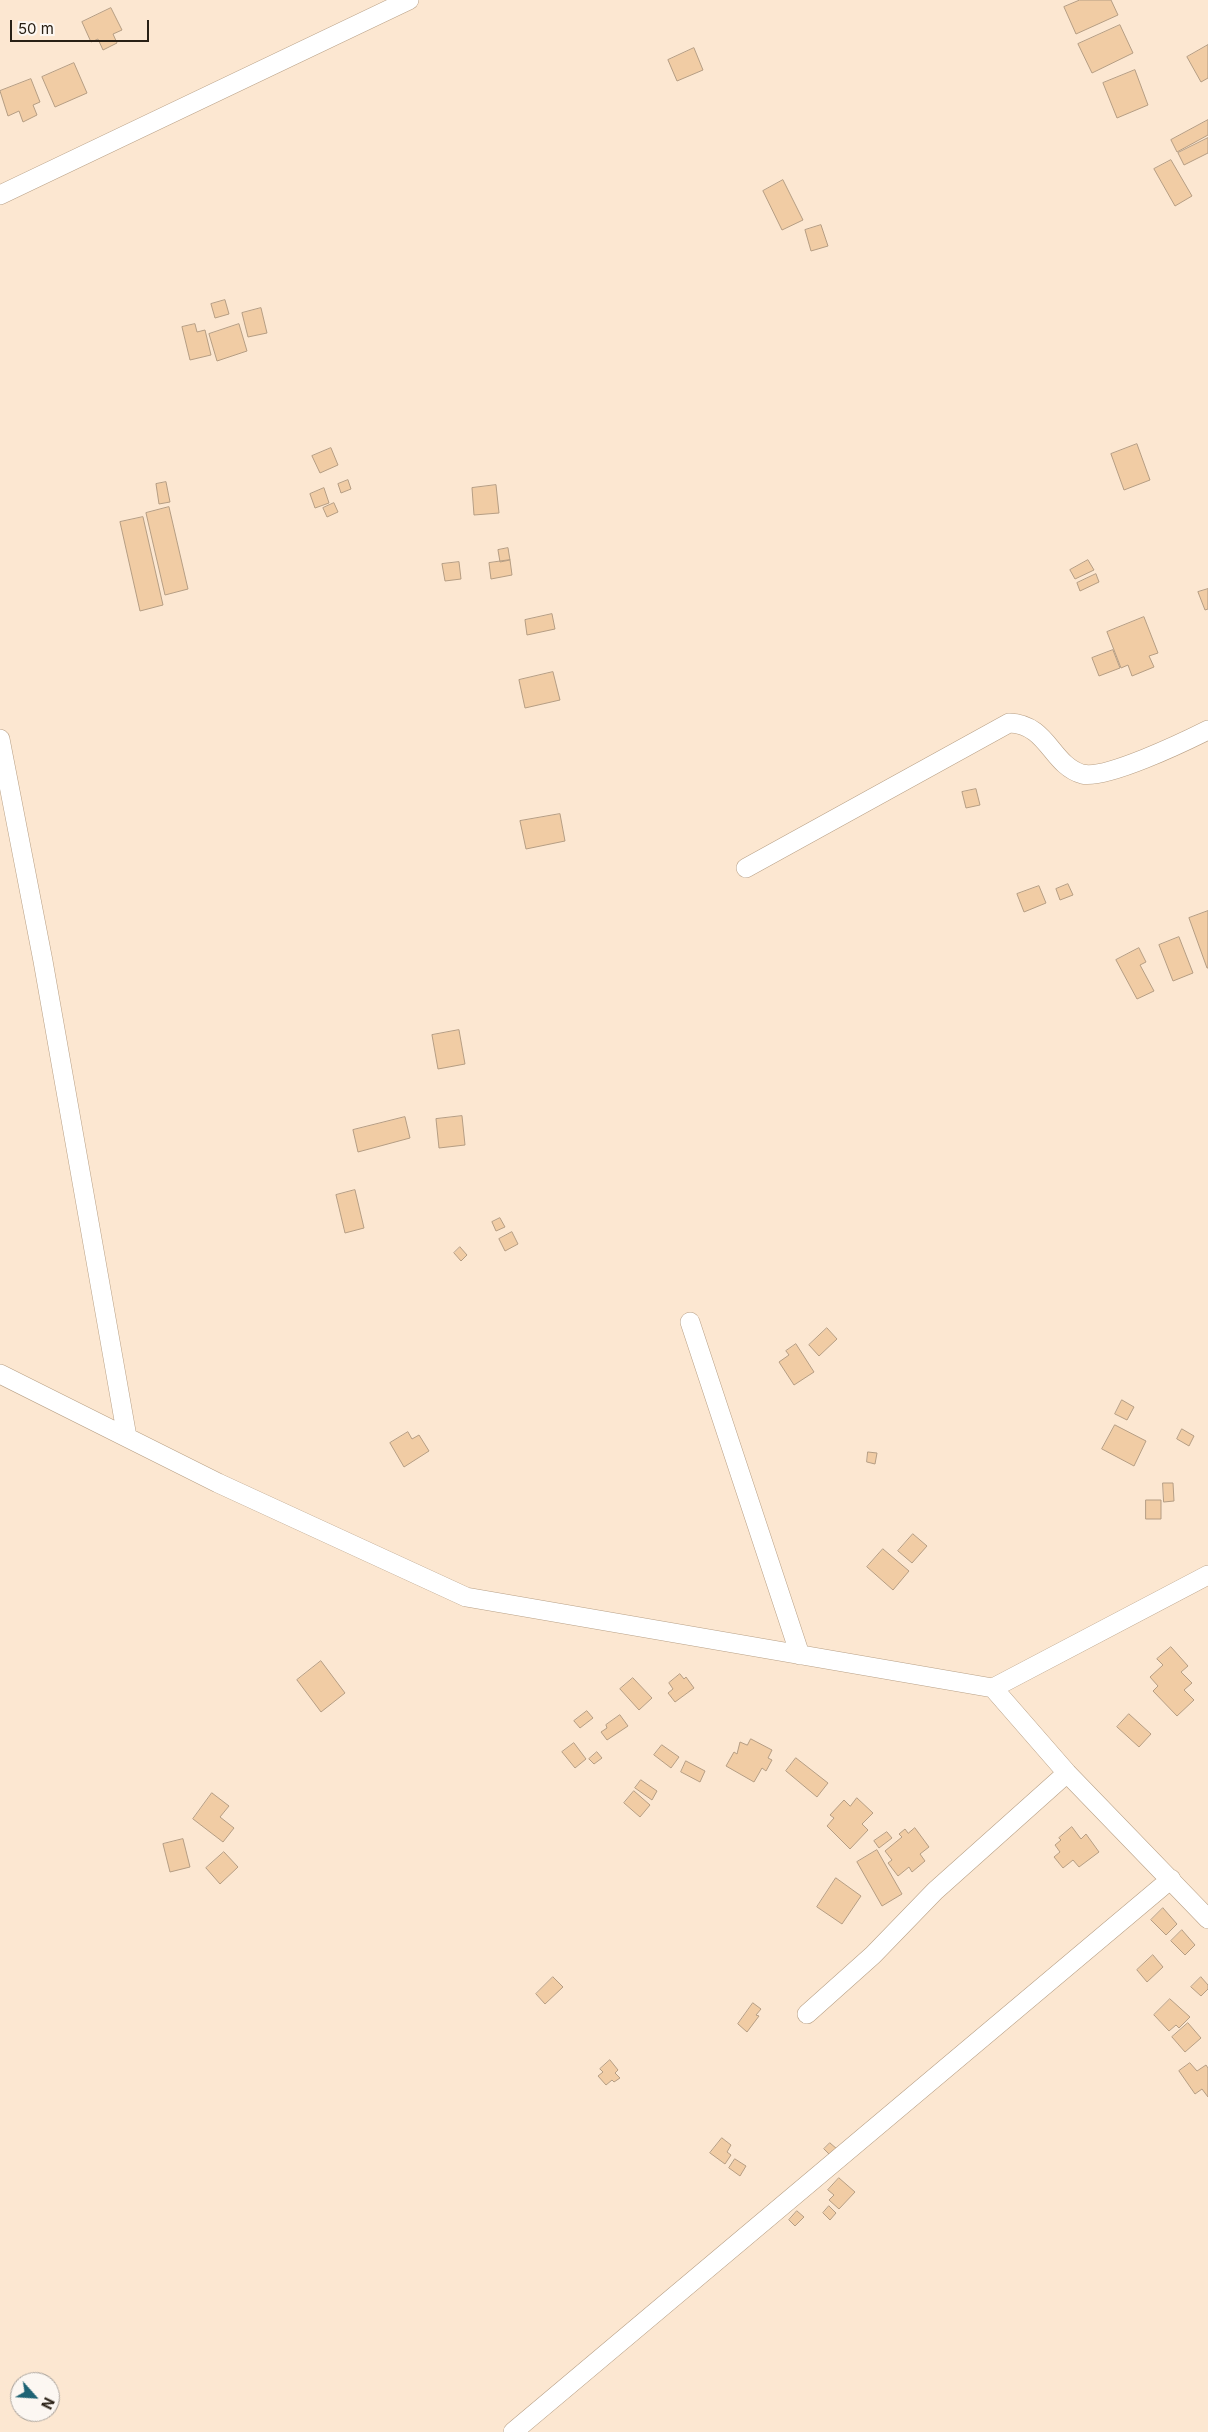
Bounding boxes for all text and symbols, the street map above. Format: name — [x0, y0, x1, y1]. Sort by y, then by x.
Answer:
scale bar — [12, 10, 151, 42]
text: 50 m — [18, 19, 54, 38]
north arrow — [10, 2372, 60, 2422]
text: N — [38, 2395, 58, 2412]

